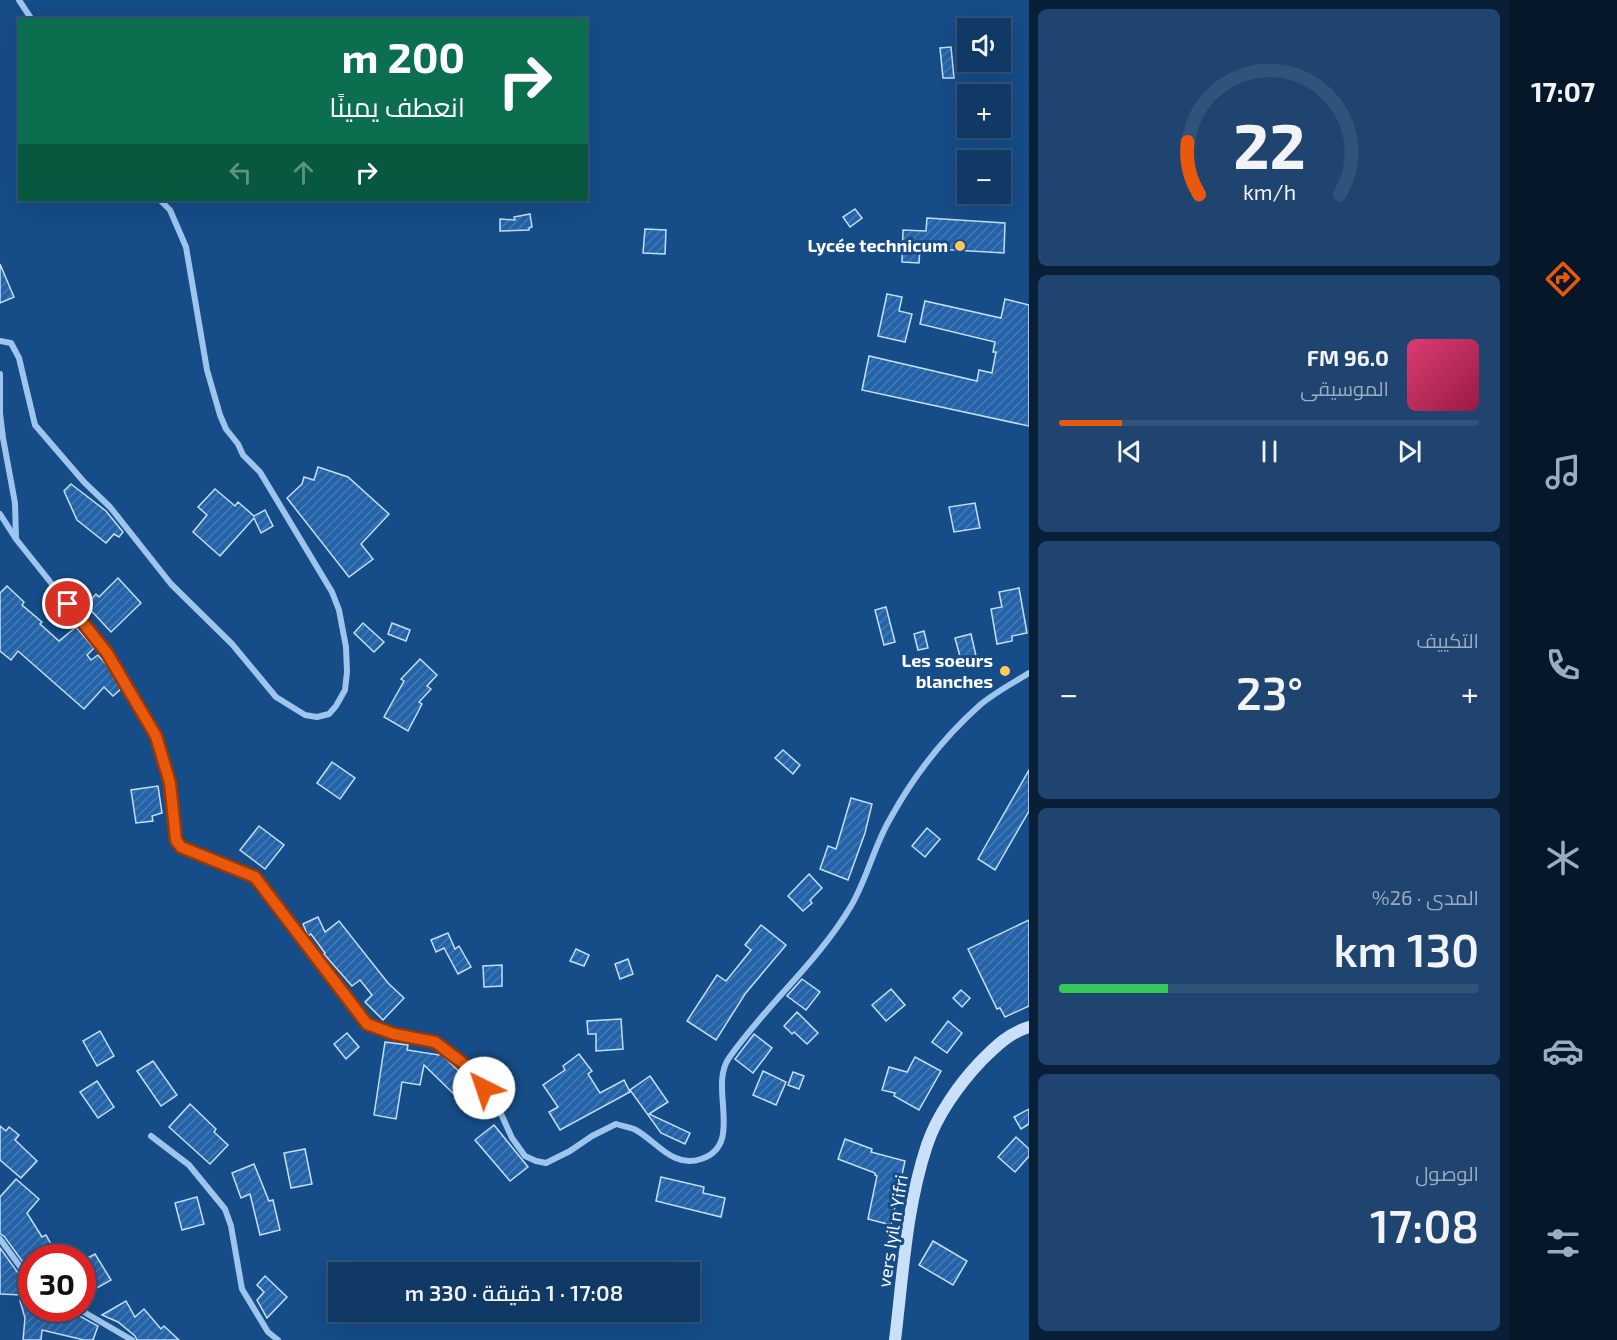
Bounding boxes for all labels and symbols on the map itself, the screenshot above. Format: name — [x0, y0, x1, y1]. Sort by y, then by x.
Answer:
place label: Lycée technicum — [807, 234, 948, 256]
marker: Lycée technicum — [953, 239, 967, 253]
pin — [42, 578, 93, 629]
place label: Les soeurs blanches — [902, 649, 993, 692]
marker: Les soeurs blanches — [998, 664, 1012, 678]
position arrow — [452, 1056, 516, 1120]
street label: vers Iγil n Yifri — [872, 1173, 912, 1289]
speed limit sign: 30 — [18, 1244, 96, 1322]

